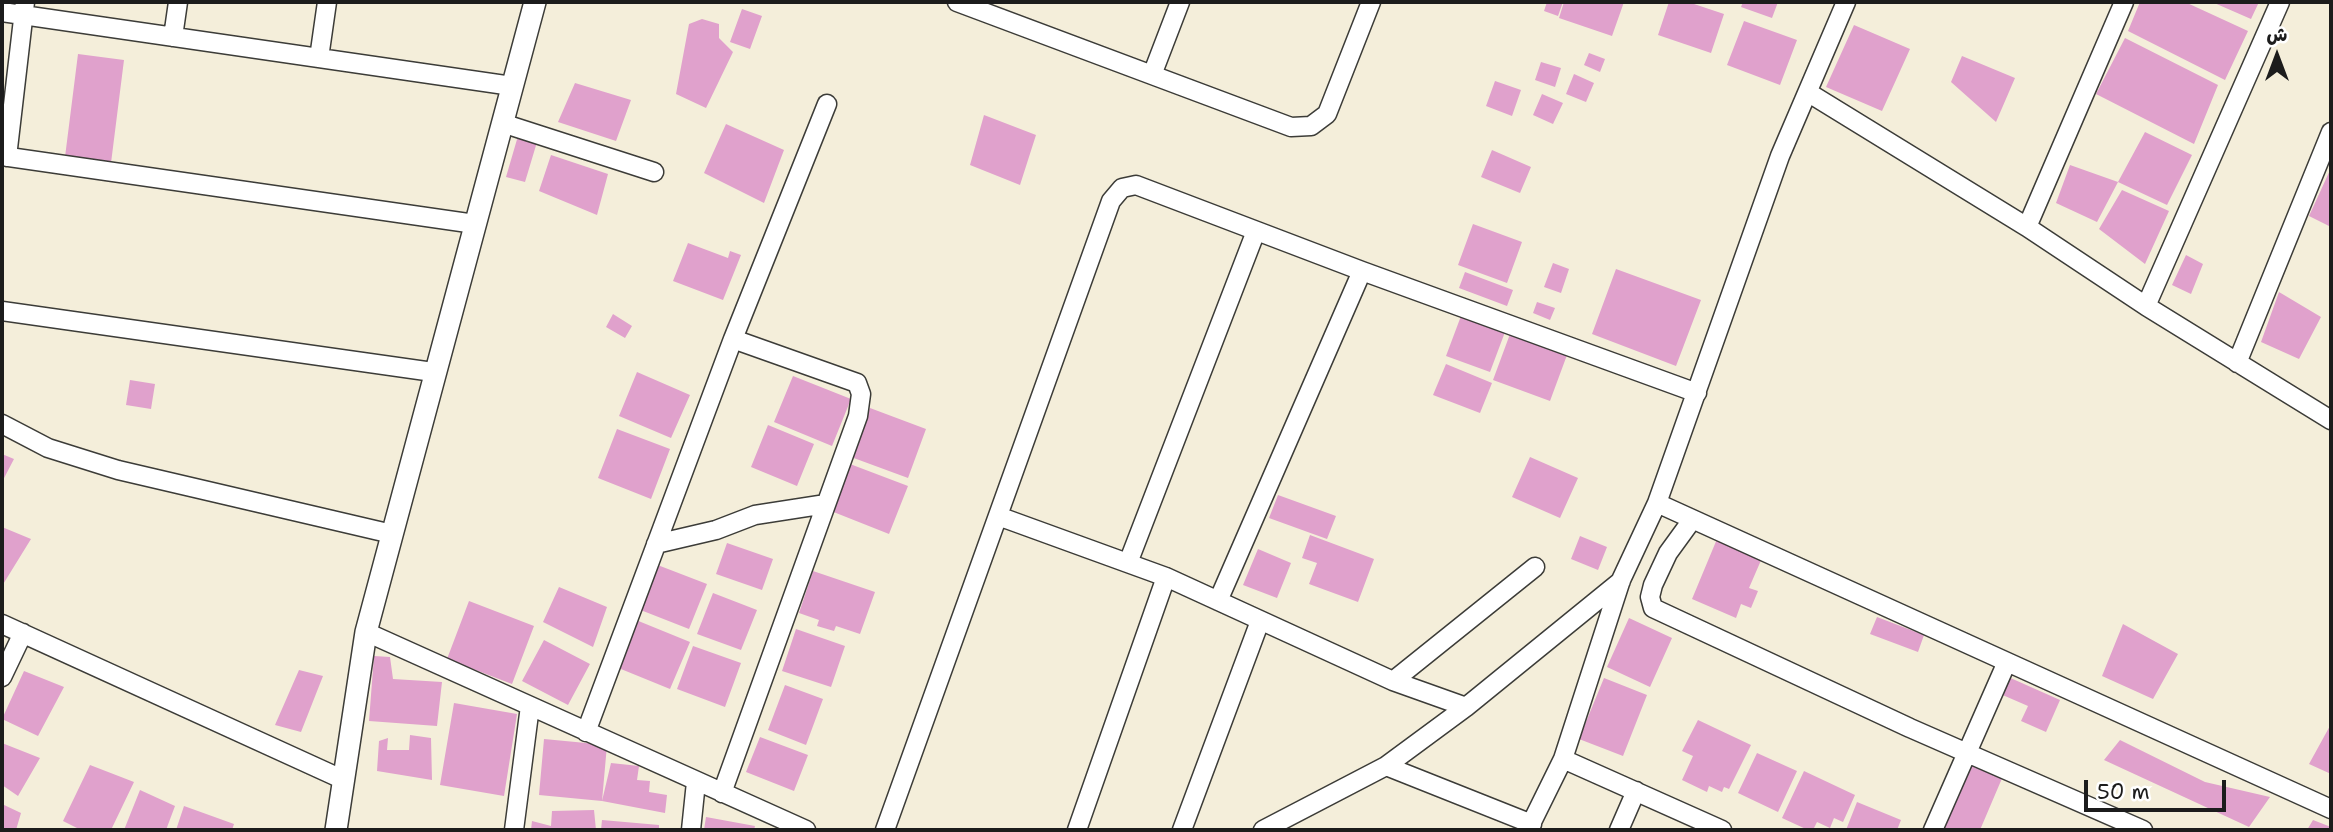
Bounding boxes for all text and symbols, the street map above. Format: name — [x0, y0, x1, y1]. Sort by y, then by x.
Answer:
north arrow — [2242, 21, 2312, 91]
text: ش — [2267, 22, 2287, 47]
scale bar — [2088, 766, 2230, 810]
text: 50 m — [2097, 778, 2150, 806]

